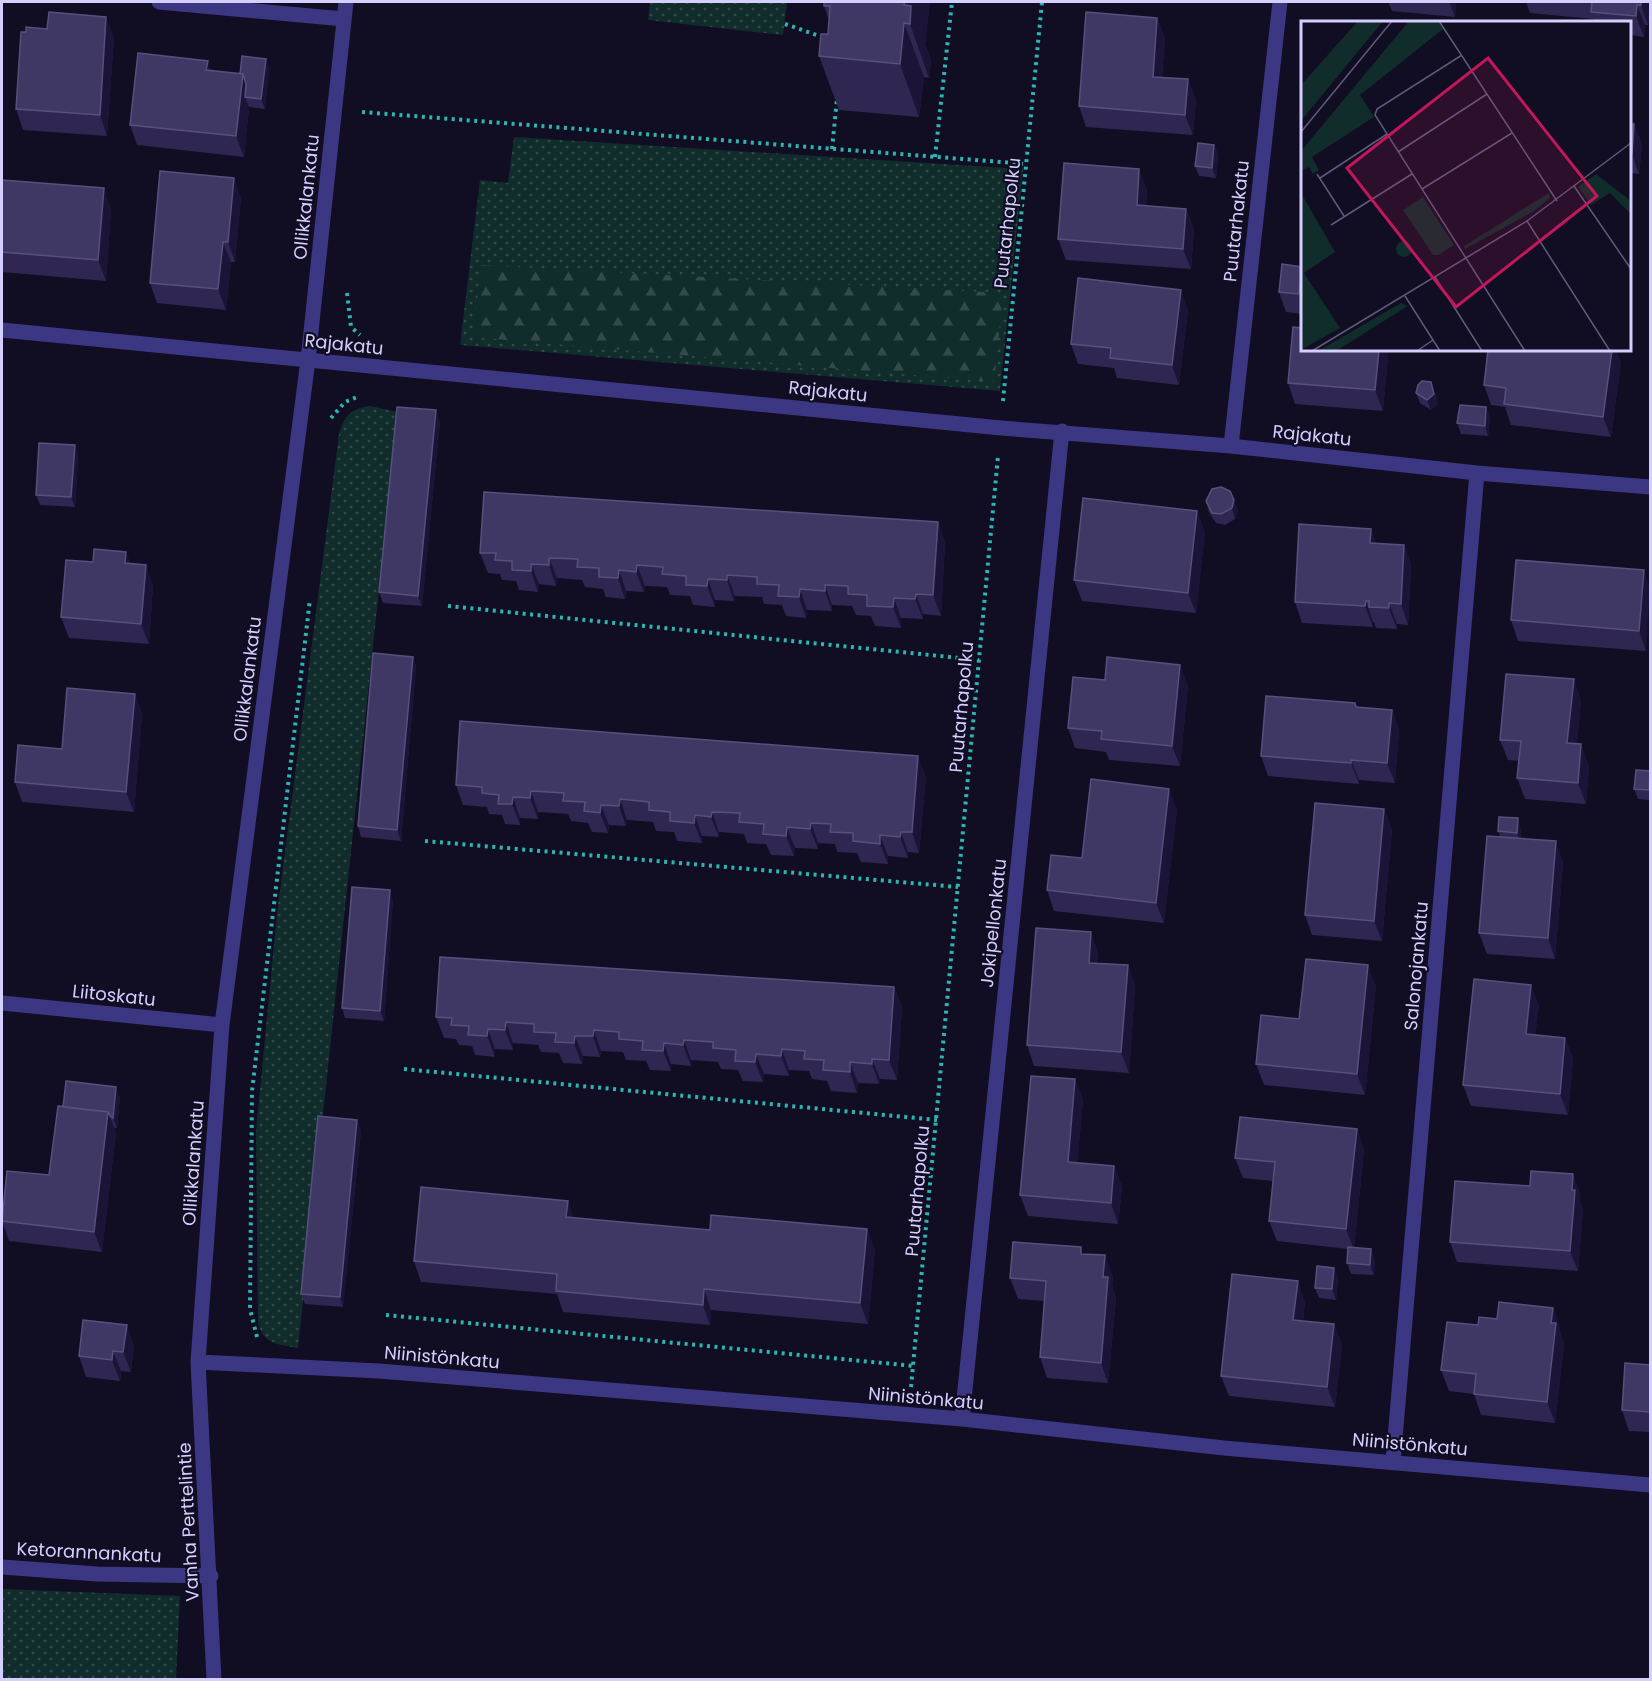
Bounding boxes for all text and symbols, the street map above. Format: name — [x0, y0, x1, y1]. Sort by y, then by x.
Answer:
inset map — [1301, 21, 1631, 351]
street label: Ollikkalankatu — [287, 133, 325, 261]
street label: Puutarhapolku — [988, 156, 1026, 290]
street label: Puutarhakatu — [1217, 159, 1255, 283]
street label: Rajakatu — [303, 327, 385, 361]
street label: Rajakatu — [787, 374, 869, 408]
street label: Rajakatu — [1271, 418, 1353, 452]
street label: Ollikkalankatu — [227, 615, 267, 743]
street label: Puutarhapolku — [943, 640, 979, 774]
street label: Jokipellonkatu — [974, 857, 1012, 989]
street label: Salonojankatu — [1398, 900, 1434, 1032]
street label: Liitoskatu — [71, 978, 157, 1012]
street label: Ollikkalankatu — [176, 1099, 210, 1227]
street label: Puutarhapolku — [899, 1124, 935, 1258]
street label: Niinistönkatu — [383, 1339, 501, 1375]
street label: Niinistönkatu — [867, 1380, 985, 1416]
street label: Niinistönkatu — [1351, 1426, 1469, 1462]
street label: Vanha Perttelintie — [171, 1442, 205, 1602]
street label: Ketorannankatu — [16, 1536, 162, 1568]

